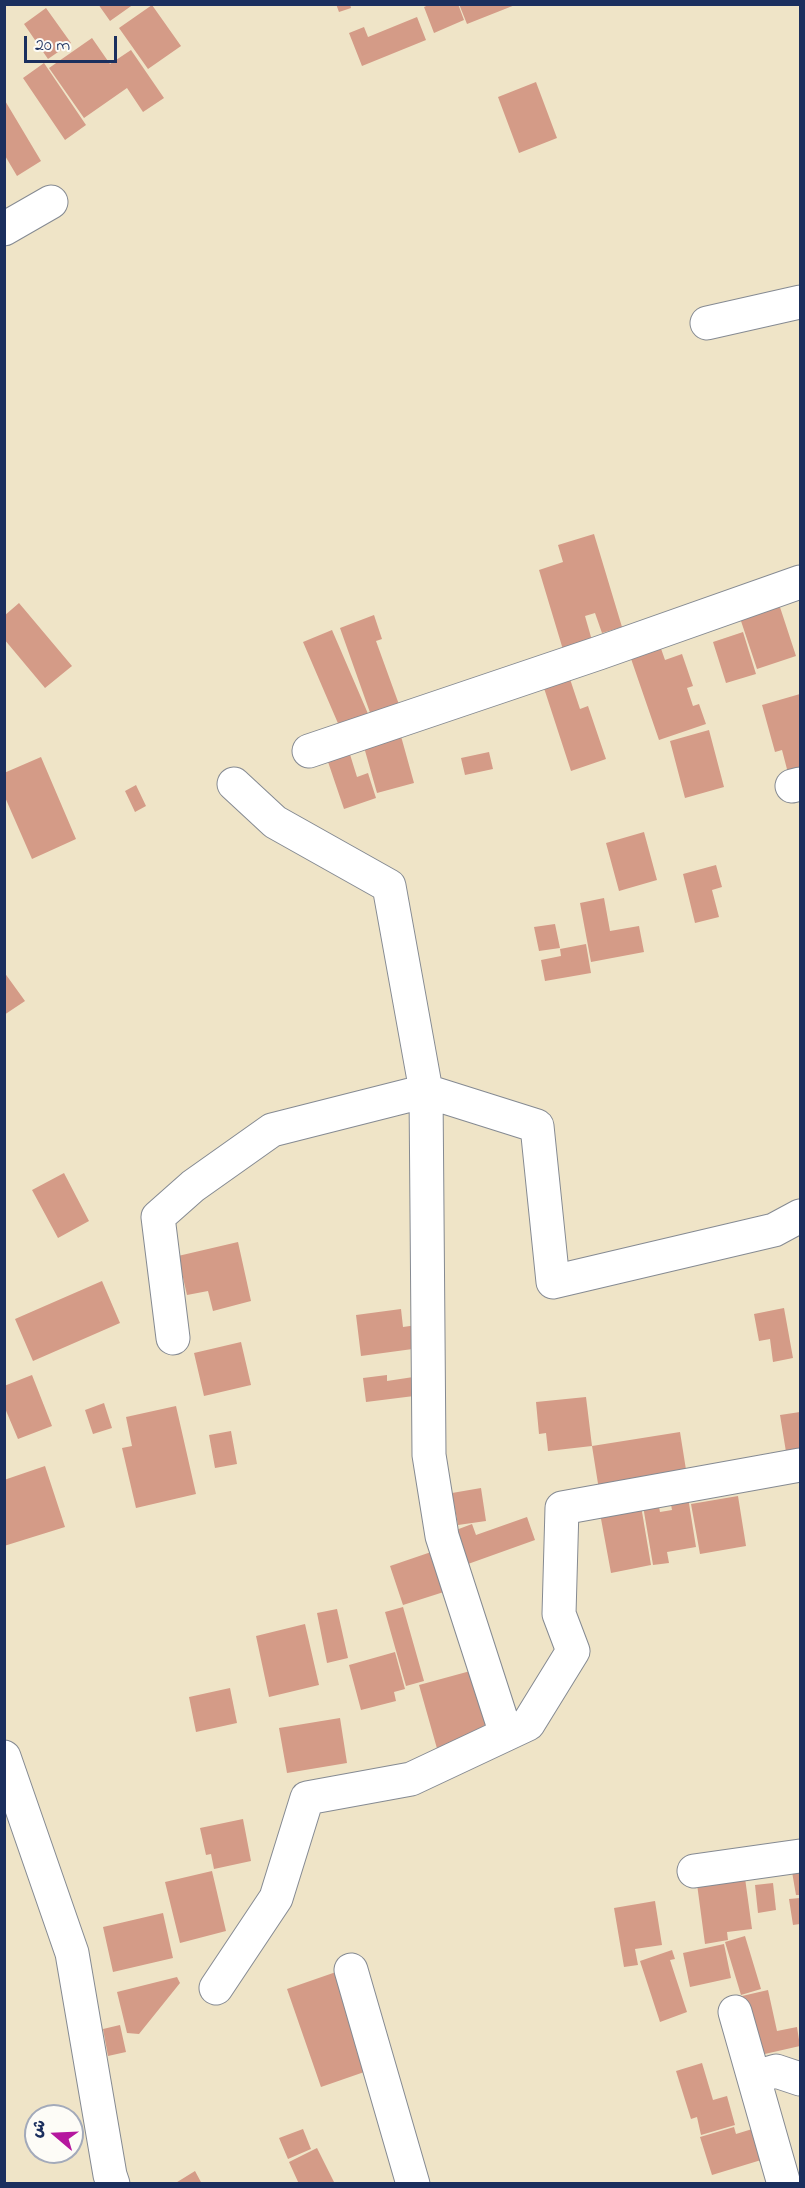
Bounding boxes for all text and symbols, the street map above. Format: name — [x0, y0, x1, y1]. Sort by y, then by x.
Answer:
scale bar — [27, 24, 120, 62]
text: 20 m — [35, 33, 70, 59]
north arrow — [24, 2104, 84, 2164]
text: ش — [25, 2117, 53, 2141]

